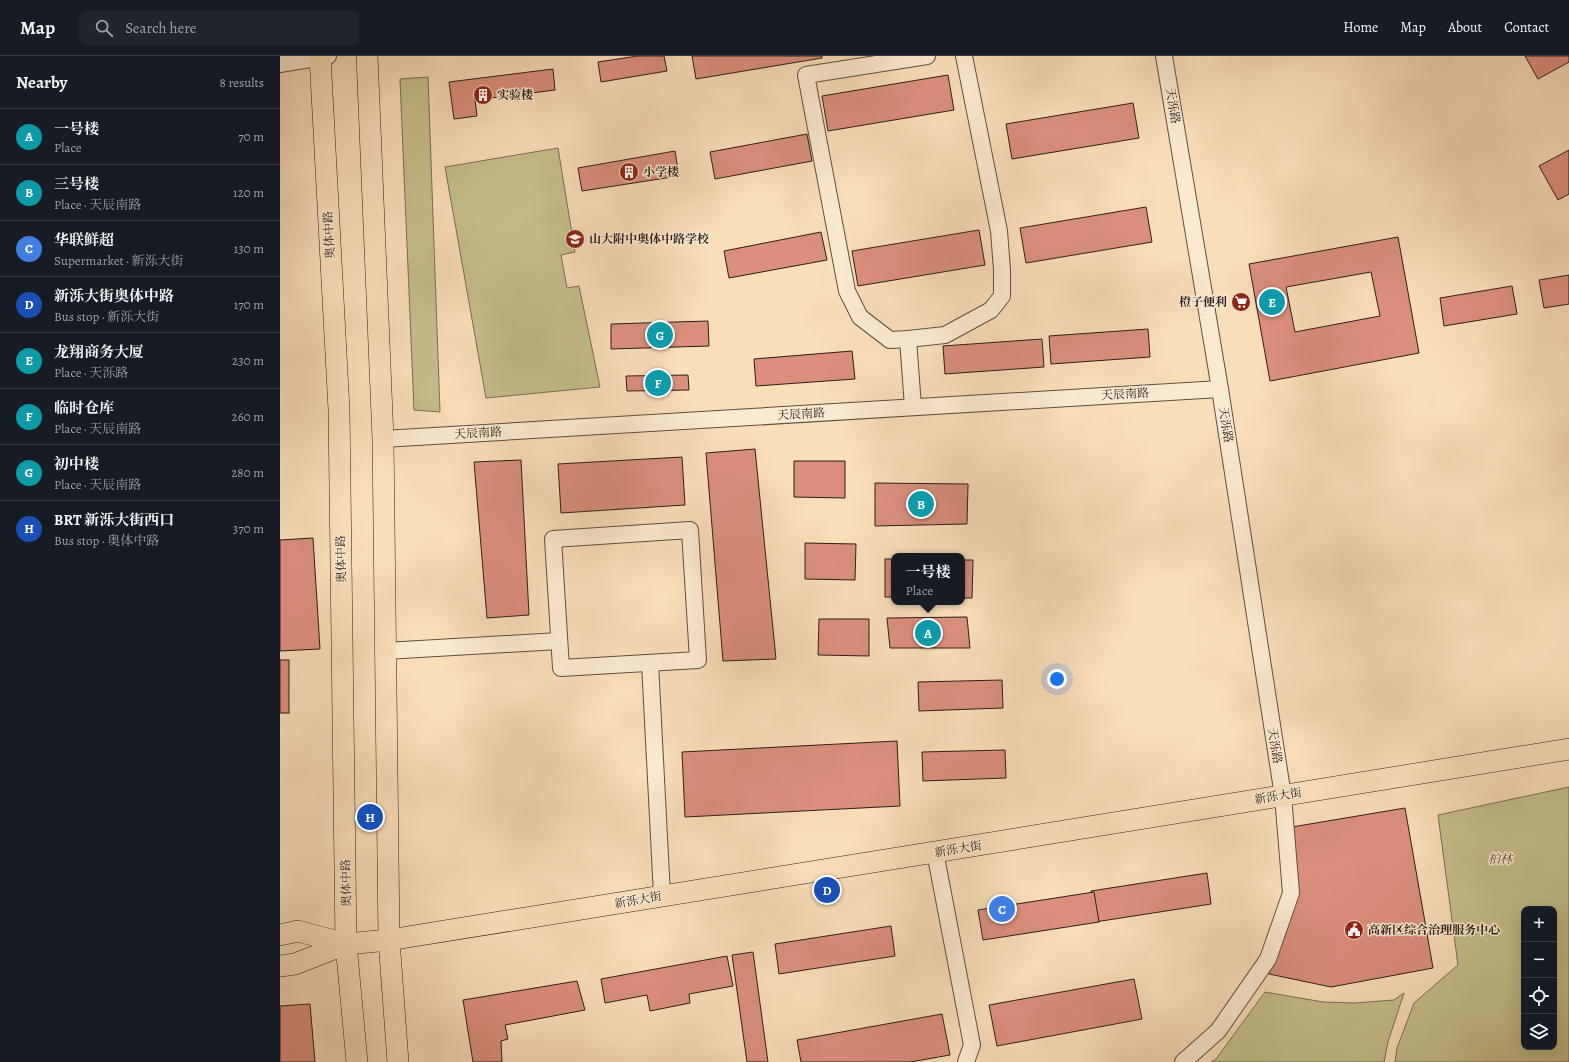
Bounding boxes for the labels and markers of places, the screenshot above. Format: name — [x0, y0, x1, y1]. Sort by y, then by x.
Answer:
building icon: 实验楼 — [472, 84, 494, 106]
place label: 实验楼 — [497, 87, 533, 103]
building icon: 小学楼 — [618, 161, 640, 183]
place label: 小学楼 — [643, 164, 679, 180]
school or university icon: 山大附中奥体中路学校 — [564, 228, 586, 250]
place label: 山大附中奥体中路学校 — [589, 231, 709, 247]
pin: E — [1259, 287, 1285, 317]
supermarket icon: 橙子便利 — [1230, 291, 1252, 313]
place label: 橙子便利 — [1179, 294, 1227, 310]
pin: G — [647, 320, 673, 350]
pin: F — [645, 368, 671, 398]
pin: B — [908, 489, 934, 519]
pin: A — [915, 618, 941, 648]
pin: H — [357, 802, 383, 832]
pin: D — [814, 875, 840, 905]
pin: C — [989, 894, 1015, 924]
public building icon: 高新区综合治理服务中心 — [1343, 919, 1365, 941]
place label: 高新区综合治理服务中心 — [1368, 922, 1500, 938]

